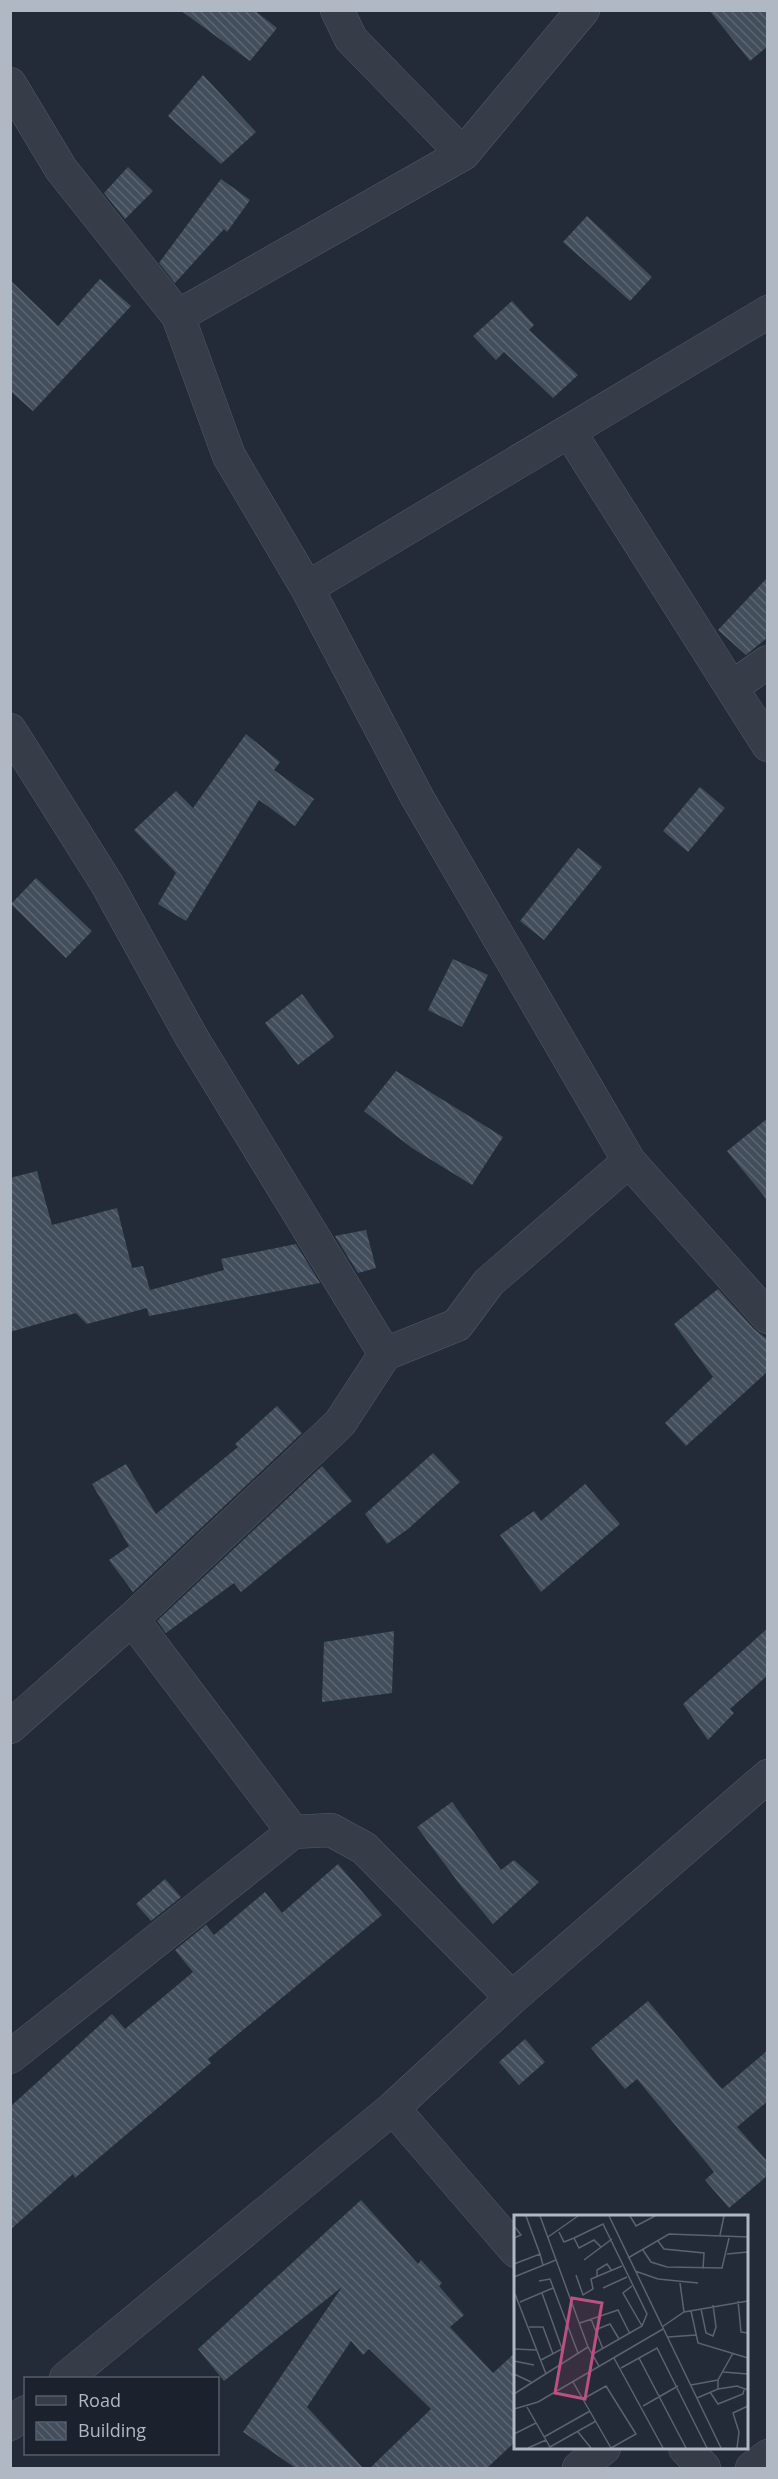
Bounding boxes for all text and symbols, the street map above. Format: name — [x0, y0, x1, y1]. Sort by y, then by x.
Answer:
inset map — [514, 2215, 748, 2449]
legend — [24, 2377, 219, 2455]
text: Road — [78, 2388, 121, 2412]
text: Building — [78, 2418, 146, 2442]

